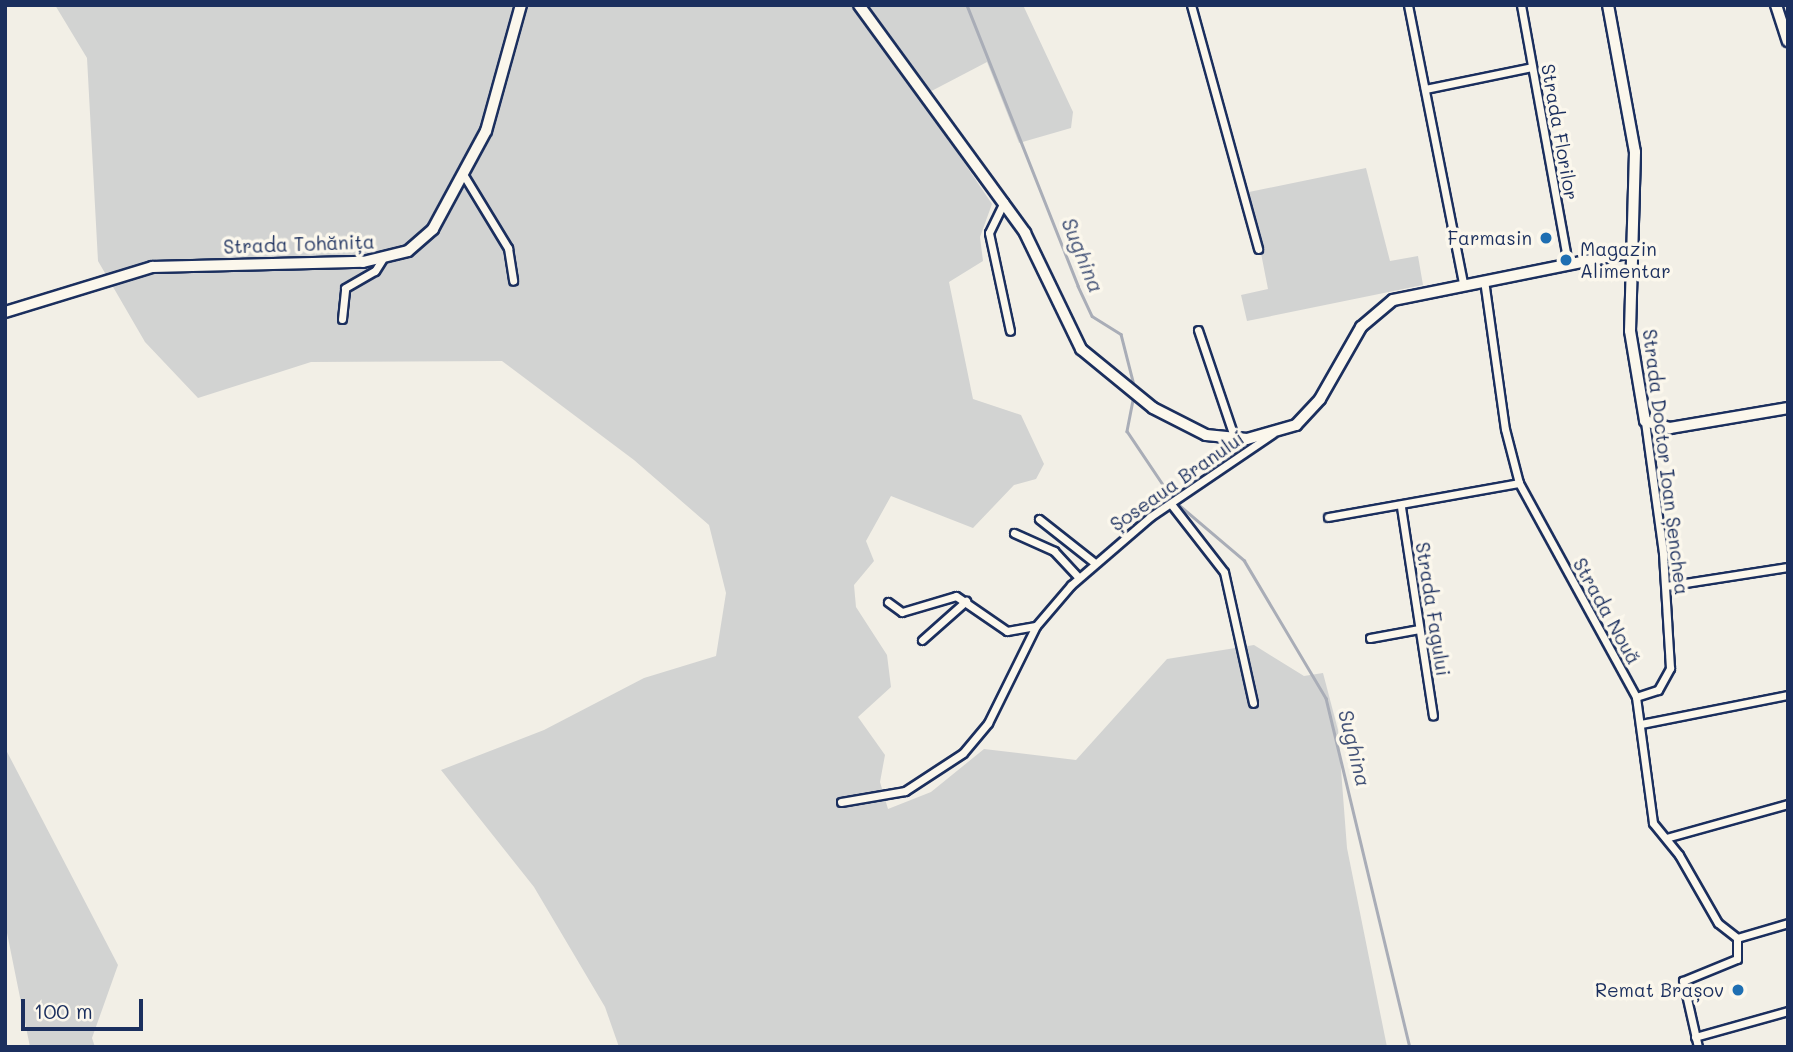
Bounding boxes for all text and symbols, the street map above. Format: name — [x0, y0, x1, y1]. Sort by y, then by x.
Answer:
street label: Strada Florilor — [1537, 62, 1583, 202]
water label: Sughina — [1057, 214, 1109, 296]
place label: Farmasin — [1447, 227, 1532, 249]
street label: Strada Tohănița — [223, 230, 375, 258]
marker: Farmasin — [1538, 230, 1554, 246]
place label: Magazin Alimentar — [1580, 238, 1671, 282]
marker: Magazin Alimentar — [1558, 252, 1574, 268]
street label: Strada Doctor Ioan Șenchea — [1638, 328, 1694, 596]
street label: Șoseaua Branului — [1106, 426, 1248, 536]
street label: Strada Fagului — [1411, 540, 1455, 678]
street label: Strada Nouă — [1568, 554, 1646, 668]
water label: Sughina — [1333, 707, 1377, 789]
place label: Remat Brașov — [1595, 979, 1724, 1001]
marker: Remat Brașov — [1730, 982, 1746, 998]
scale bar — [24, 986, 147, 1030]
text: 100 m — [34, 997, 93, 1024]

